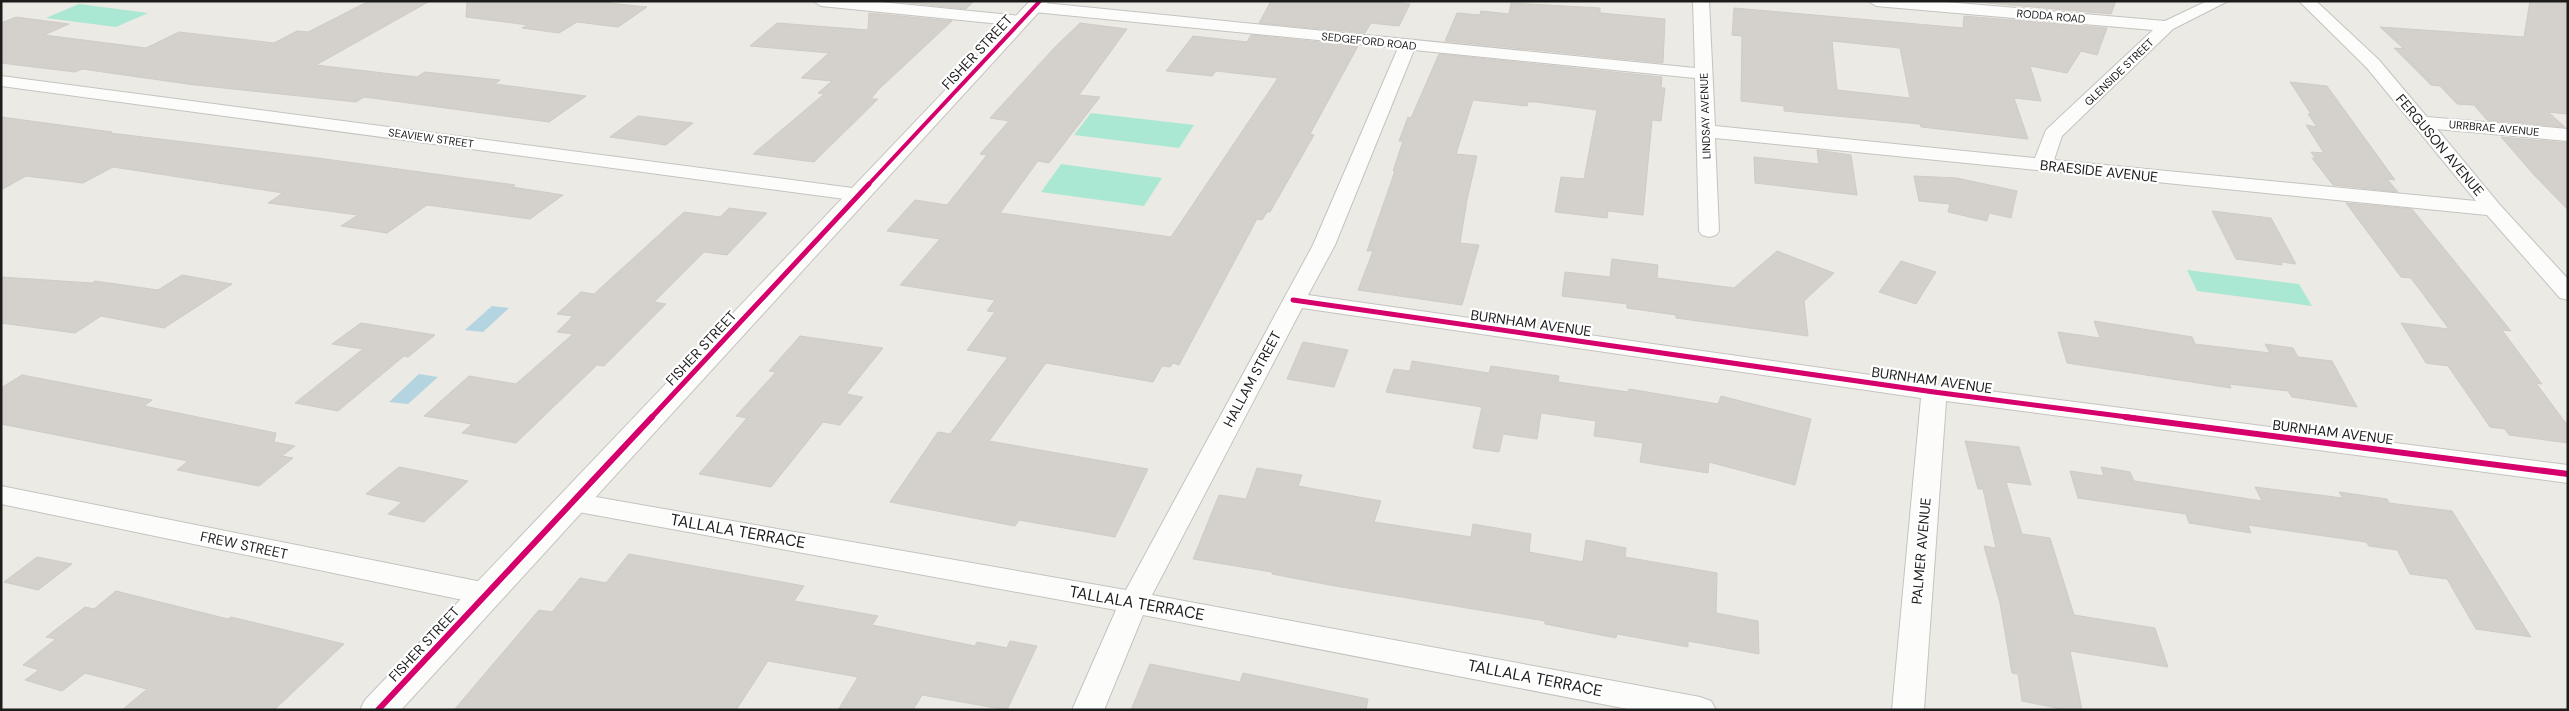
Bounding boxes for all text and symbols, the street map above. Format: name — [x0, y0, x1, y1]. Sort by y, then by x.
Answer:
street label: RODDA ROAD — [2016, 6, 2087, 26]
street label: FISHER STREET — [938, 11, 1016, 93]
street label: SEDGEFORD ROAD — [1321, 29, 1418, 53]
street label: GLENSIDE STREET — [2081, 35, 2157, 109]
street label: LINDSAY AVENUE — [1696, 73, 1714, 159]
street label: FERGUSON AVENUE — [2392, 90, 2488, 200]
street label: URRBRAE AVENUE — [2448, 117, 2540, 139]
street label: SEAVIEW STREET — [387, 125, 475, 151]
street label: BRAESIDE AVENUE — [2039, 156, 2159, 186]
street label: BURNHAM AVENUE — [1469, 306, 1593, 340]
street label: FISHER STREET — [662, 307, 740, 389]
street label: HALLAM STREET — [1219, 328, 1285, 430]
street label: BURNHAM AVENUE — [1870, 363, 1994, 397]
street label: BURNHAM AVENUE — [2271, 416, 2395, 448]
street label: PALMER AVENUE — [1907, 497, 1935, 605]
street label: TALLALA TERRACE — [669, 509, 807, 553]
street label: FREW STREET — [199, 527, 289, 563]
street label: TALLALA TERRACE — [1068, 581, 1206, 625]
street label: FISHER STREET — [385, 603, 463, 685]
street label: TALLALA TERRACE — [1466, 655, 1604, 701]

